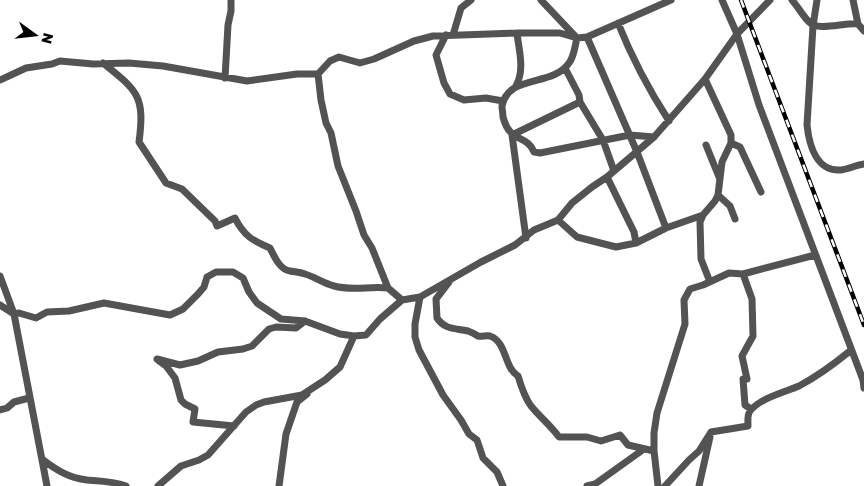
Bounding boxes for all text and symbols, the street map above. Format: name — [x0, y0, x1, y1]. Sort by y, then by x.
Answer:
north arrow — [10, 10, 60, 60]
text: N — [38, 31, 58, 46]

